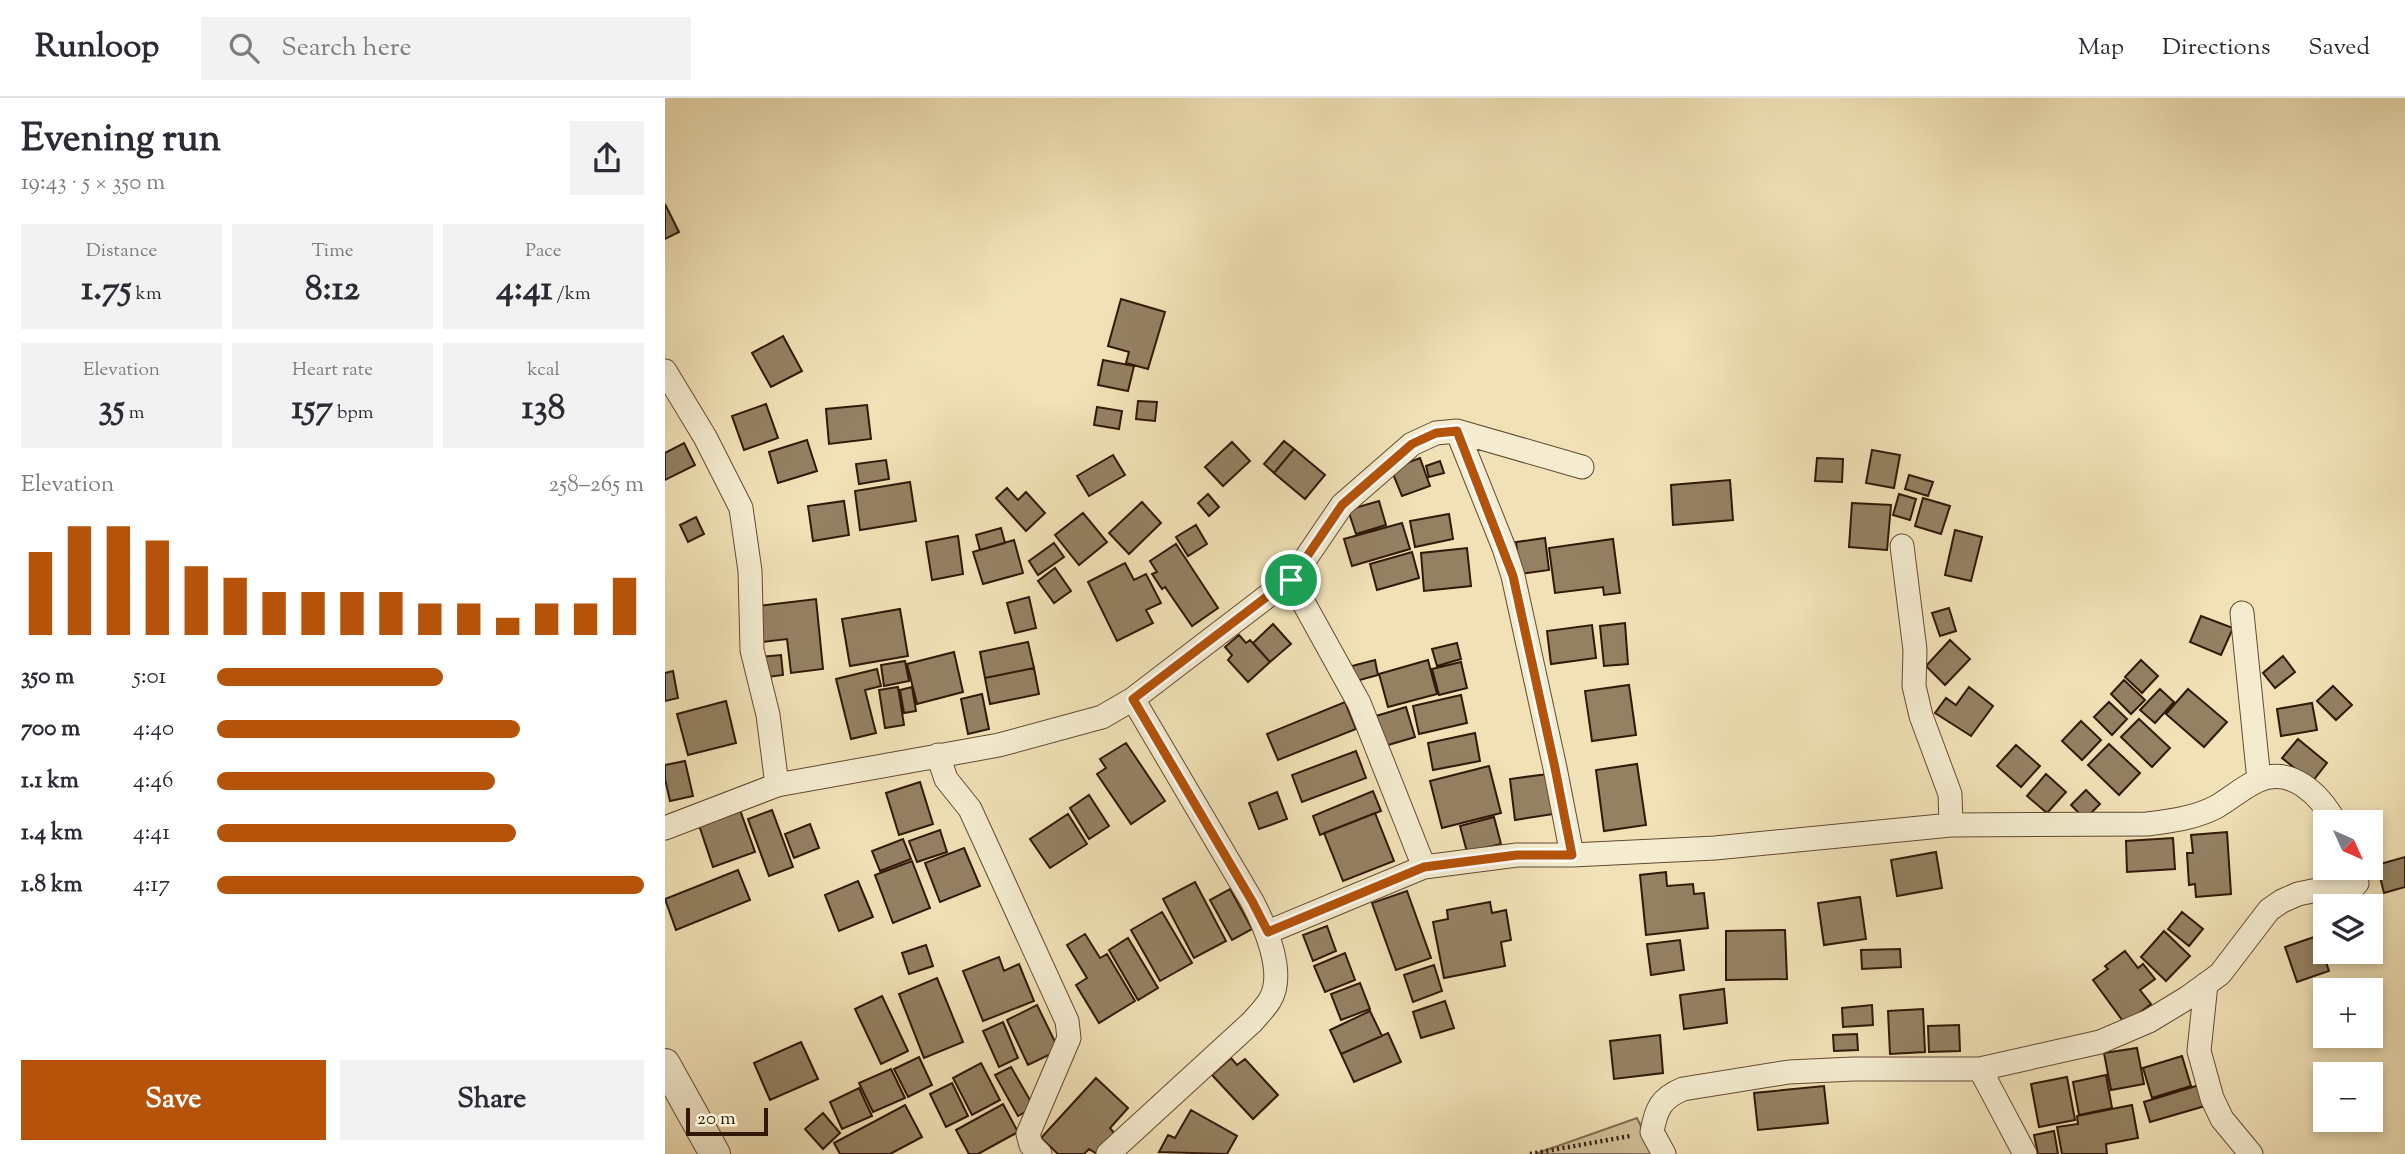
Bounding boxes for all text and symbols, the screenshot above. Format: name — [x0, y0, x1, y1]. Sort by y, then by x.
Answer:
search box — [201, 17, 691, 80]
text: Runloop — [35, 24, 159, 72]
icon: search — [225, 29, 263, 67]
text: Search here — [281, 30, 412, 67]
text: Map — [2078, 31, 2124, 65]
text: Directions — [2162, 31, 2270, 65]
text: Saved — [2308, 31, 2370, 65]
text: Evening run — [21, 114, 221, 168]
button: share — [570, 121, 644, 195]
text: 19:43 · 5 × 350 m — [21, 167, 165, 200]
text: Distance — [86, 238, 157, 265]
text: Time — [311, 238, 354, 265]
text: Pace — [525, 238, 562, 265]
text: 1.75 — [81, 265, 132, 316]
text: 8:12 — [305, 265, 360, 316]
text: 4:41 — [496, 265, 552, 316]
text: km — [132, 281, 162, 308]
text: /km — [552, 281, 591, 308]
text: Elevation — [83, 357, 160, 384]
text: Heart rate — [292, 357, 373, 384]
text: kcal — [527, 357, 560, 384]
text: 35 — [99, 384, 125, 435]
text: 157 — [292, 384, 333, 435]
text: 138 — [522, 384, 565, 435]
text: m — [125, 400, 144, 427]
text: bpm — [333, 400, 373, 427]
text: Elevation — [21, 469, 114, 502]
text: 258–265 m — [549, 469, 644, 502]
pin — [1261, 550, 1321, 610]
icon: arrive — [1272, 561, 1310, 599]
text: 350 m — [21, 661, 74, 694]
text: 5:01 — [133, 661, 166, 694]
text: 700 m — [21, 713, 80, 746]
text: 4:40 — [133, 713, 174, 746]
text: 1.1 km — [21, 765, 79, 798]
text: 4:46 — [133, 765, 173, 798]
north arrow — [2313, 810, 2383, 880]
map controls — [2313, 810, 2383, 1132]
text: 1.4 km — [21, 817, 83, 850]
text: 4:41 — [133, 817, 170, 850]
text: 1.8 km — [21, 869, 83, 902]
text: 4:17 — [133, 869, 170, 902]
button: layers — [2313, 894, 2383, 964]
button: + — [2313, 978, 2383, 1048]
button: Save — [21, 1060, 326, 1140]
button: Share — [340, 1060, 644, 1140]
button: − — [2313, 1062, 2383, 1132]
scale bar — [686, 1105, 768, 1137]
text: 20 m — [697, 1106, 736, 1133]

